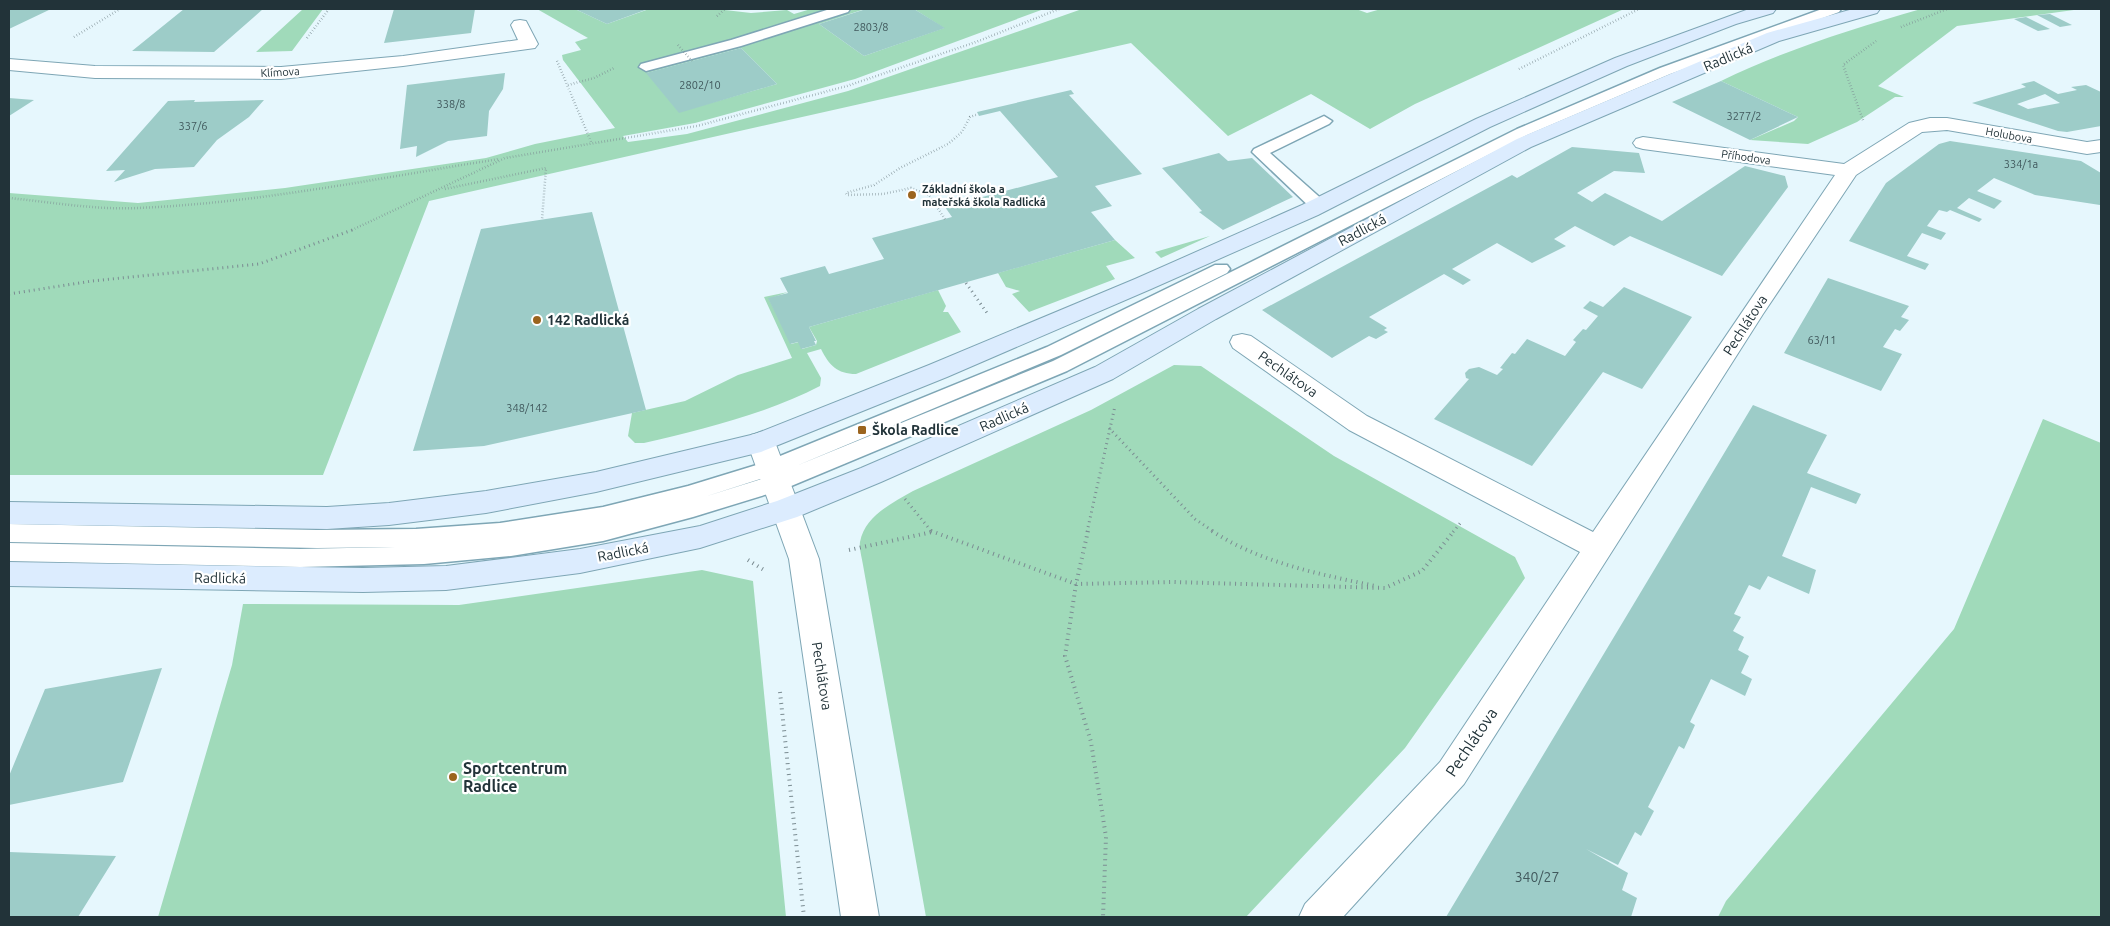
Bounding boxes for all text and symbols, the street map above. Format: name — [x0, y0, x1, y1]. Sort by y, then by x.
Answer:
house number: 2803/8 — [853, 21, 889, 33]
street label: Radlická — [1701, 39, 1755, 75]
street label: Klímova — [260, 65, 300, 79]
house number: 2802/10 — [679, 79, 721, 91]
house number: 338/8 — [437, 98, 465, 110]
house number: 3277/2 — [1726, 110, 1762, 122]
house number: 337/6 — [179, 120, 207, 132]
street label: Holubova — [1985, 125, 2033, 145]
street label: Příhodova — [1720, 148, 1772, 166]
house number: 334/1a — [2004, 158, 2038, 170]
place label: Základní škola a mateřská škola Radlická — [922, 183, 1046, 208]
marker: Základní škola a mateřská škola Radlická — [906, 189, 918, 201]
street label: Radlická — [1335, 211, 1389, 249]
street label: Pechlátova — [1720, 292, 1770, 358]
place label: 142 Radlická — [547, 312, 629, 328]
marker: 142 Radlická — [531, 314, 543, 326]
house number: 63/11 — [1808, 334, 1836, 346]
street label: Pechlátova — [1255, 348, 1321, 400]
street label: Radlická — [977, 399, 1031, 435]
house number: 348/142 — [506, 402, 548, 414]
place label: Škola Radlice — [872, 421, 959, 438]
marker: Škola Radlice — [856, 424, 868, 436]
street label: Radlická — [596, 539, 650, 565]
street label: Radlická — [194, 570, 246, 586]
street label: Pechlátova — [809, 641, 835, 711]
street label: Pechlátova — [1442, 704, 1500, 780]
place label: Sportcentrum Radlice — [463, 759, 567, 795]
marker: Sportcentrum Radlice — [447, 771, 459, 783]
house number: 340/27 — [1515, 869, 1559, 885]

